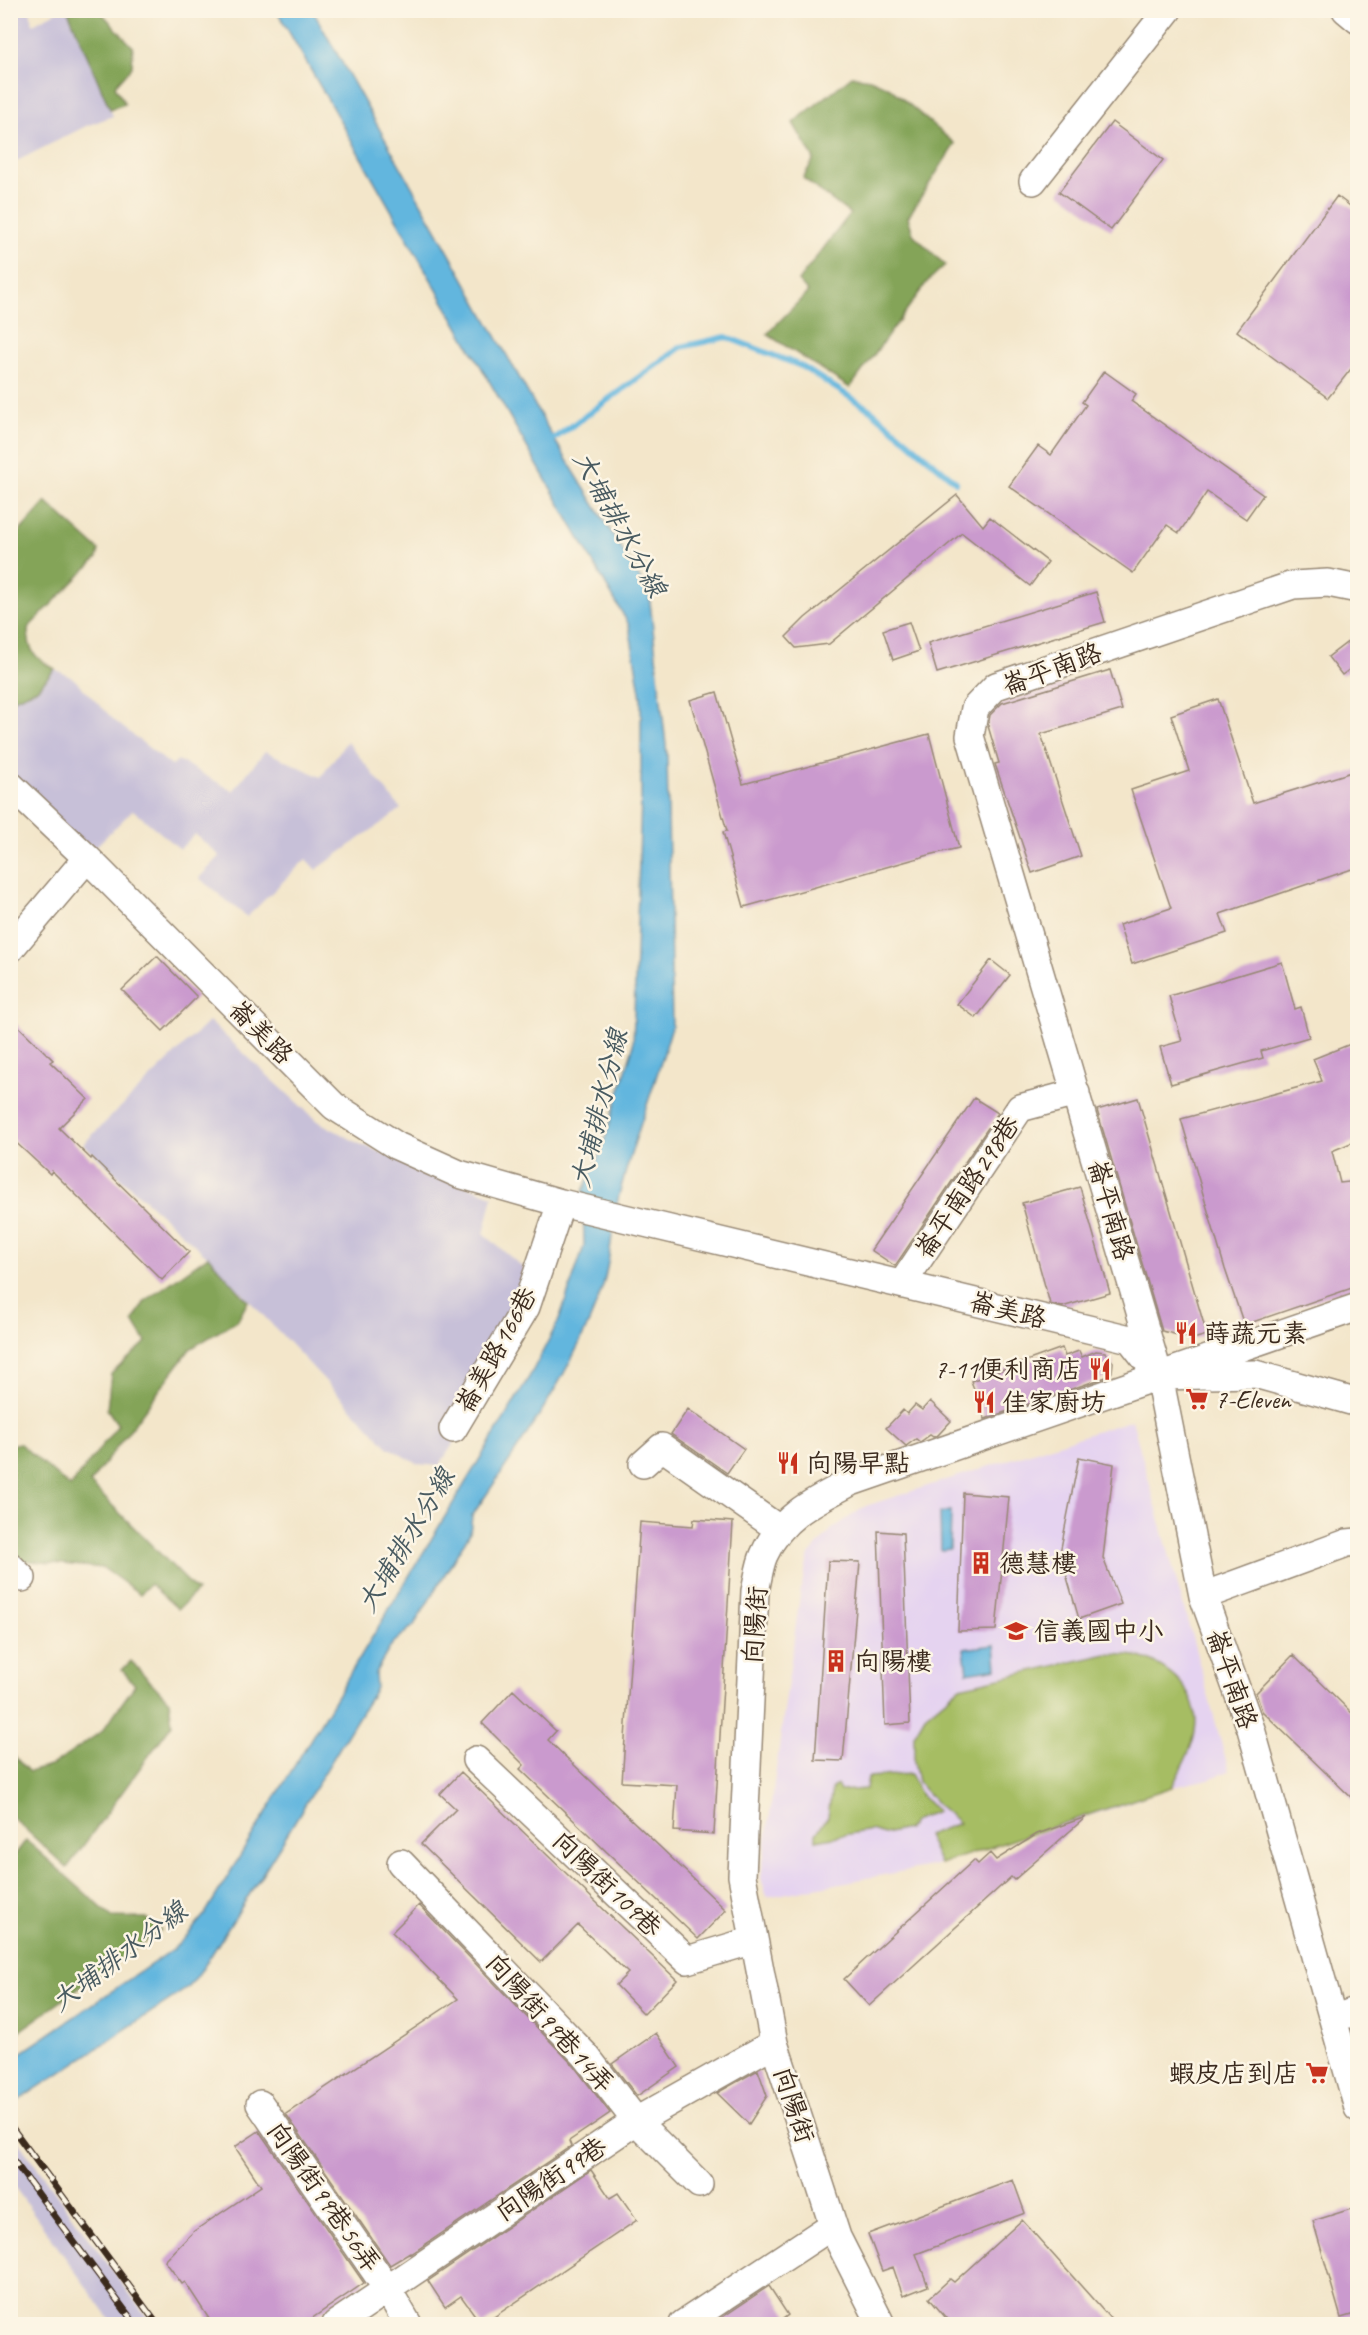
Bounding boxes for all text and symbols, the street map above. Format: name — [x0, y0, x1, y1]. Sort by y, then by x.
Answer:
water label: 大埔排水分線 — [566, 445, 675, 605]
street label: 崙平南路 — [997, 636, 1107, 702]
street label: 崙美路 — [222, 993, 300, 1071]
water label: 大埔排水分線 — [563, 1023, 636, 1191]
street label: 崙平南路298巷 — [907, 1109, 1027, 1265]
street label: 崙平南路 — [1081, 1155, 1141, 1265]
street label: 崙美路166巷 — [448, 1281, 544, 1419]
street label: 崙美路 — [966, 1285, 1050, 1335]
place label: 蒔蔬元素 — [1204, 1317, 1308, 1350]
restaurant icon: 蒔蔬元素 — [1173, 1320, 1199, 1346]
place label: 7-11便利商店 — [934, 1353, 1082, 1386]
restaurant icon: 7-11便利商店 — [1087, 1356, 1113, 1382]
place label: 7-Eleven — [1215, 1383, 1292, 1416]
place label: 佳家廚坊 — [1002, 1386, 1106, 1419]
supermarket icon: 7-Eleven — [1184, 1386, 1210, 1412]
restaurant icon: 佳家廚坊 — [971, 1389, 997, 1415]
place label: 向陽早點 — [806, 1447, 910, 1480]
restaurant icon: 向陽早點 — [775, 1450, 801, 1476]
water label: 大埔排水分線 — [350, 1460, 463, 1618]
place label: 德慧樓 — [999, 1547, 1077, 1580]
building icon: 德慧樓 — [968, 1550, 994, 1576]
street label: 向陽街 — [736, 1585, 774, 1665]
place label: 信義國中小 — [1034, 1615, 1164, 1648]
school or university icon: 信義國中小 — [1003, 1618, 1029, 1644]
street label: 崙平南路 — [1199, 1624, 1265, 1734]
place label: 向陽樓 — [854, 1645, 932, 1678]
building icon: 向陽樓 — [823, 1648, 849, 1674]
street label: 向陽街109巷 — [546, 1824, 668, 1944]
water label: 大埔排水分線 — [44, 1892, 196, 2018]
street label: 向陽街99巷14弄 — [479, 1946, 621, 2100]
place label: 蝦皮店到店 — [1169, 2057, 1299, 2090]
supermarket icon: 蝦皮店到店 — [1304, 2060, 1330, 2086]
street label: 向陽街 — [766, 2063, 822, 2147]
street label: 向陽街99巷56弄 — [260, 2115, 388, 2279]
street label: 向陽街99巷 — [489, 2130, 613, 2228]

